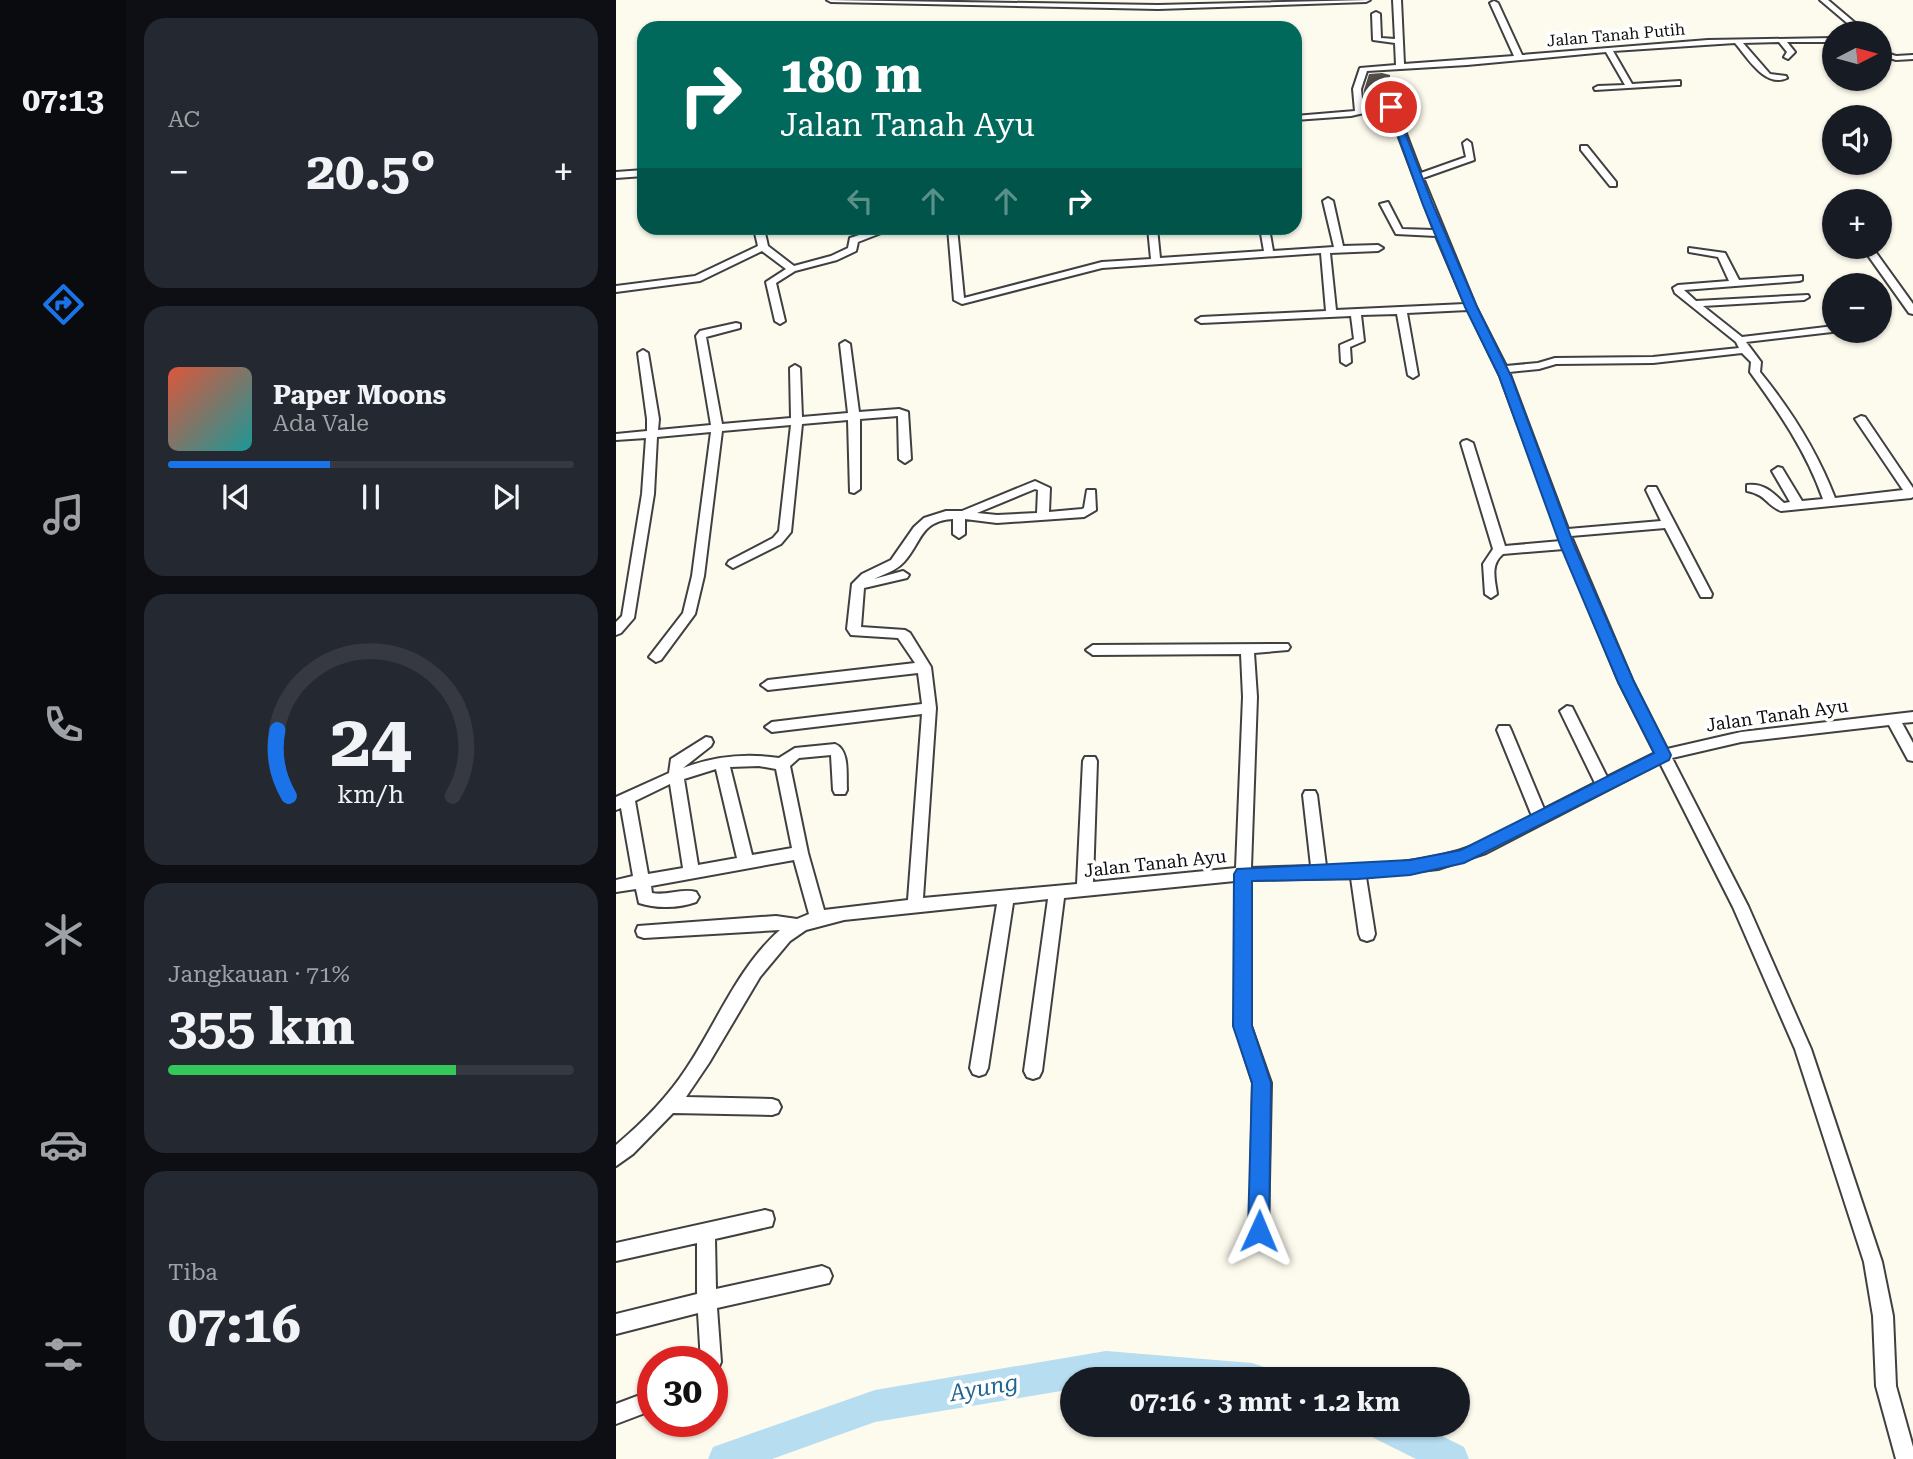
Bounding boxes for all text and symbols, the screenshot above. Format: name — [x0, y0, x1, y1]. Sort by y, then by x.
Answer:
street label: Jalan Tanah Putih — [1546, 19, 1686, 51]
north arrow — [1822, 21, 1892, 91]
map controls — [1822, 21, 1892, 343]
text: 180 m — [780, 47, 922, 104]
icon: right — [665, 49, 756, 140]
pin — [1361, 77, 1421, 137]
text: 07:13 — [22, 81, 104, 119]
icon: arrive — [1372, 88, 1410, 126]
button: sound — [1822, 105, 1892, 175]
text: AC — [168, 106, 200, 133]
text: Jalan Tanah Ayu — [780, 106, 1035, 144]
text: 20.5° — [306, 141, 436, 202]
text: − — [168, 150, 189, 194]
text: + — [553, 150, 574, 194]
icon: left — [841, 182, 879, 220]
icon: ahead — [914, 182, 952, 220]
icon: ahead — [987, 182, 1025, 220]
icon: right — [1060, 182, 1098, 220]
button: + — [1822, 189, 1892, 259]
button: − — [1822, 273, 1892, 343]
icon: directions — [39, 280, 88, 329]
text: Paper Moons — [273, 380, 446, 410]
text: Ada Vale — [273, 410, 369, 437]
icon: previous — [217, 478, 255, 516]
icon: pause — [352, 478, 390, 516]
icon: next — [487, 478, 525, 516]
icon: music — [39, 490, 88, 539]
street label: Jalan Tanah Ayu — [1705, 695, 1849, 735]
text: 24 — [330, 699, 412, 784]
icon: phone — [39, 700, 88, 749]
text: km/h — [338, 779, 404, 808]
street label: Jalan Tanah Ayu — [1083, 845, 1227, 881]
icon: climate — [39, 910, 88, 959]
text: Jangkauan · 71% — [168, 961, 350, 988]
text: 355 km — [168, 996, 355, 1057]
icon: car — [39, 1120, 88, 1169]
position arrow — [1222, 1194, 1296, 1268]
text: Tiba — [168, 1259, 218, 1286]
text: 07:16 — [168, 1294, 301, 1355]
icon: filters — [39, 1330, 88, 1379]
speed limit sign: 30 — [637, 1346, 728, 1437]
water label: Ayung — [946, 1369, 1020, 1408]
text: 07:16 · 3 mnt · 1.2 km — [1130, 1387, 1400, 1417]

